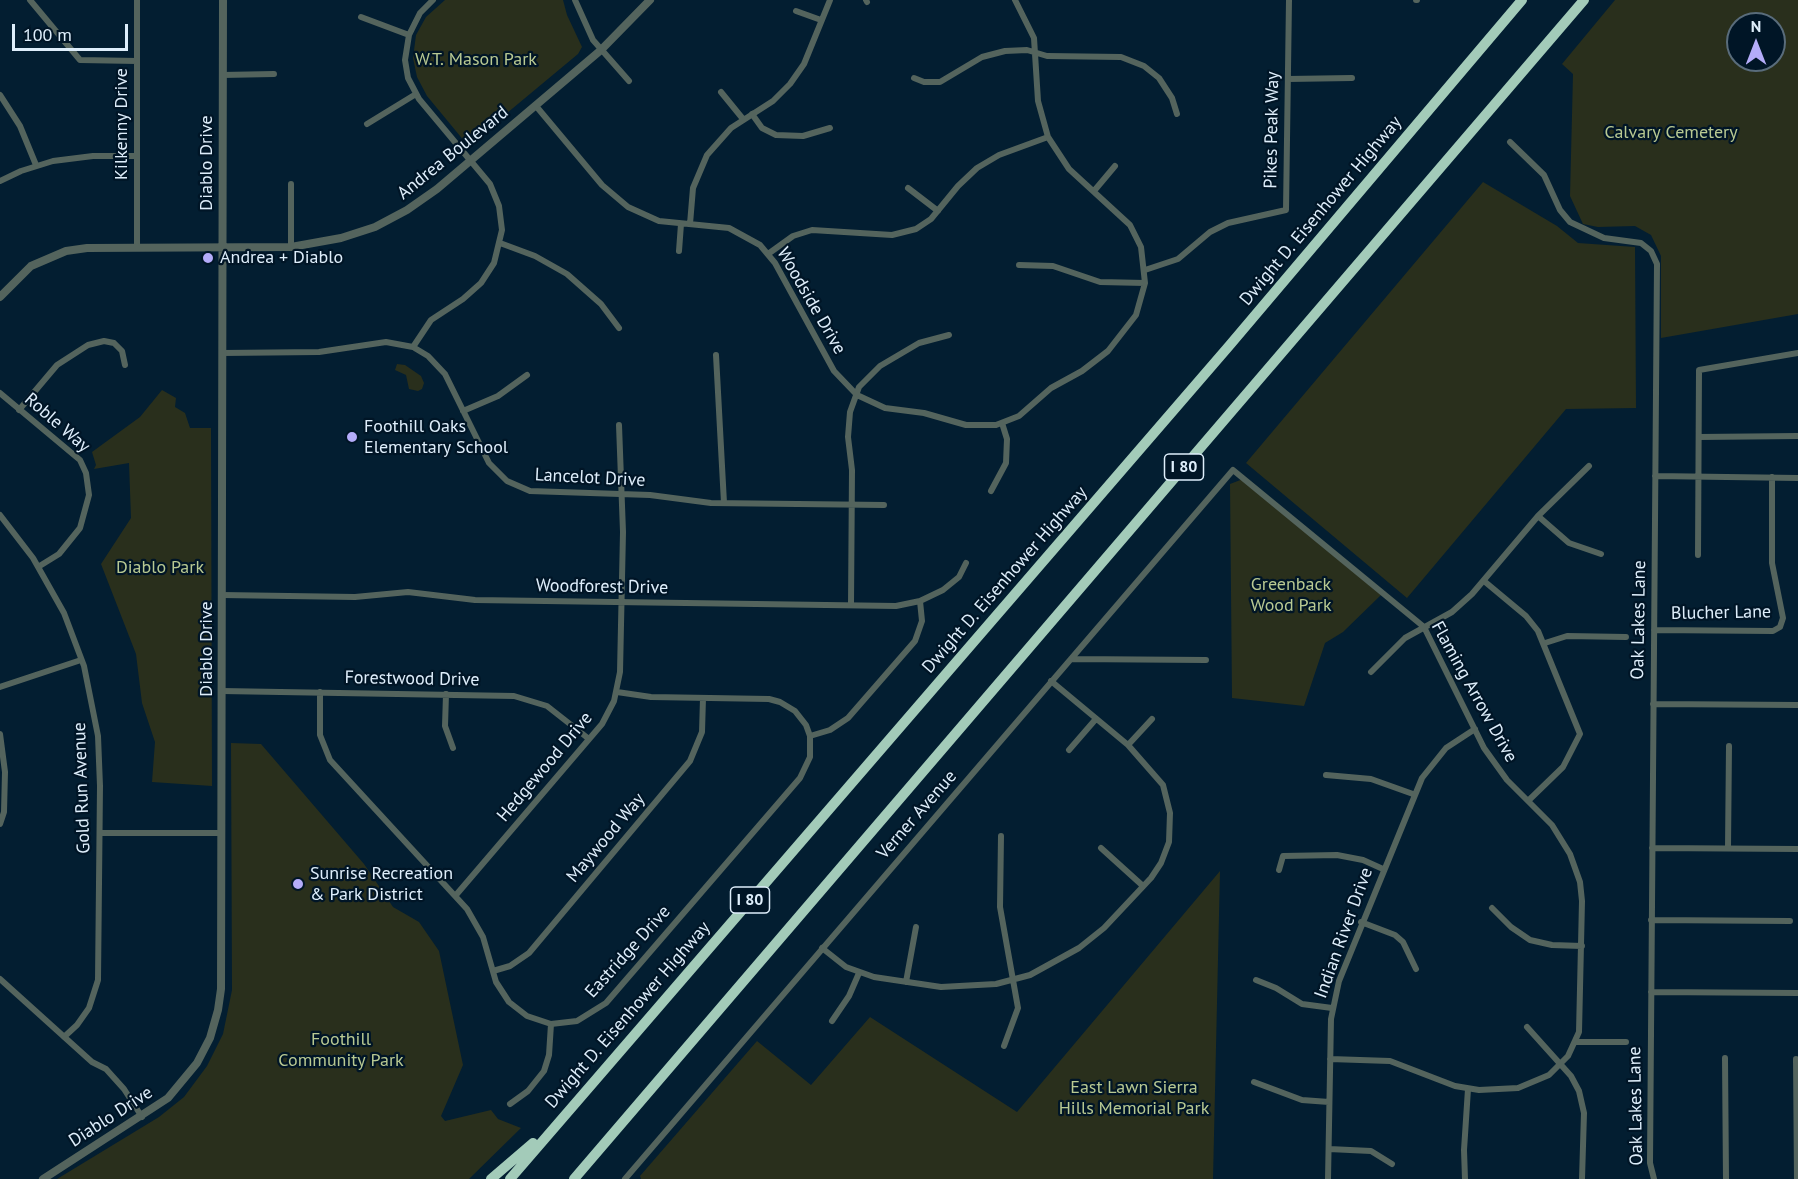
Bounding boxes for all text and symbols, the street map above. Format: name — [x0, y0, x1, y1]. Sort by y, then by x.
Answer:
scale bar — [15, 12, 130, 50]
north arrow — [1726, 12, 1786, 72]
text: N — [1751, 16, 1761, 36]
text: 100 m — [23, 23, 72, 46]
park label: W.T. Mason Park — [415, 49, 537, 71]
street label: Kilkenny Drive — [111, 68, 133, 180]
street label: Pikes Peak Way — [1260, 71, 1284, 189]
street label: Andrea Boulevard — [393, 102, 513, 204]
street label: Dwight D. Eisenhower Highway — [1235, 112, 1407, 310]
street label: Diablo Drive — [196, 115, 218, 211]
park label: Calvary Cemetery — [1604, 122, 1738, 144]
street label: Woodside Drive — [772, 244, 850, 358]
place label: Andrea + Diablo — [220, 247, 343, 269]
marker: Andrea + Diablo — [201, 251, 215, 265]
street label: Roble Way — [20, 389, 94, 457]
place label: Foothill Oaks Elementary School — [364, 416, 508, 458]
marker: Foothill Oaks Elementary School — [345, 430, 359, 444]
road number: I 80 — [1164, 454, 1204, 480]
street label: Lancelot Drive — [534, 464, 646, 492]
street label: Dwight D. Eisenhower Highway — [918, 482, 1092, 678]
park label: Diablo Park — [116, 557, 204, 579]
street label: Oak Lakes Lane — [1627, 560, 1651, 680]
park label: Greenback Wood Park — [1250, 574, 1332, 616]
street label: Woodforest Drive — [536, 575, 668, 599]
street label: Diablo Drive — [196, 601, 218, 697]
street label: Blucher Lane — [1671, 601, 1771, 625]
street label: Flaming Arrow Drive — [1426, 618, 1522, 766]
street label: Forestwood Drive — [344, 667, 480, 691]
street label: Hedgewood Drive — [493, 708, 597, 826]
street label: Gold Run Avenue — [69, 722, 95, 854]
street label: Verner Avenue — [873, 766, 961, 864]
street label: Maywood Way — [562, 789, 650, 887]
place label: Sunrise Recreation & Park District — [310, 863, 453, 906]
street label: Indian River Drive — [1310, 865, 1378, 1001]
marker: Sunrise Recreation & Park District — [291, 877, 305, 891]
road number: I 80 — [730, 887, 770, 913]
street label: Eastridge Drive — [581, 901, 675, 1003]
street label: Dwight D. Eisenhower Highway — [541, 917, 715, 1113]
park label: Foothill Community Park — [278, 1029, 404, 1072]
street label: Oak Lakes Lane — [1624, 1046, 1648, 1166]
park label: East Lawn Sierra Hills Memorial Park — [1059, 1077, 1209, 1120]
street label: Diablo Drive — [65, 1082, 157, 1152]

